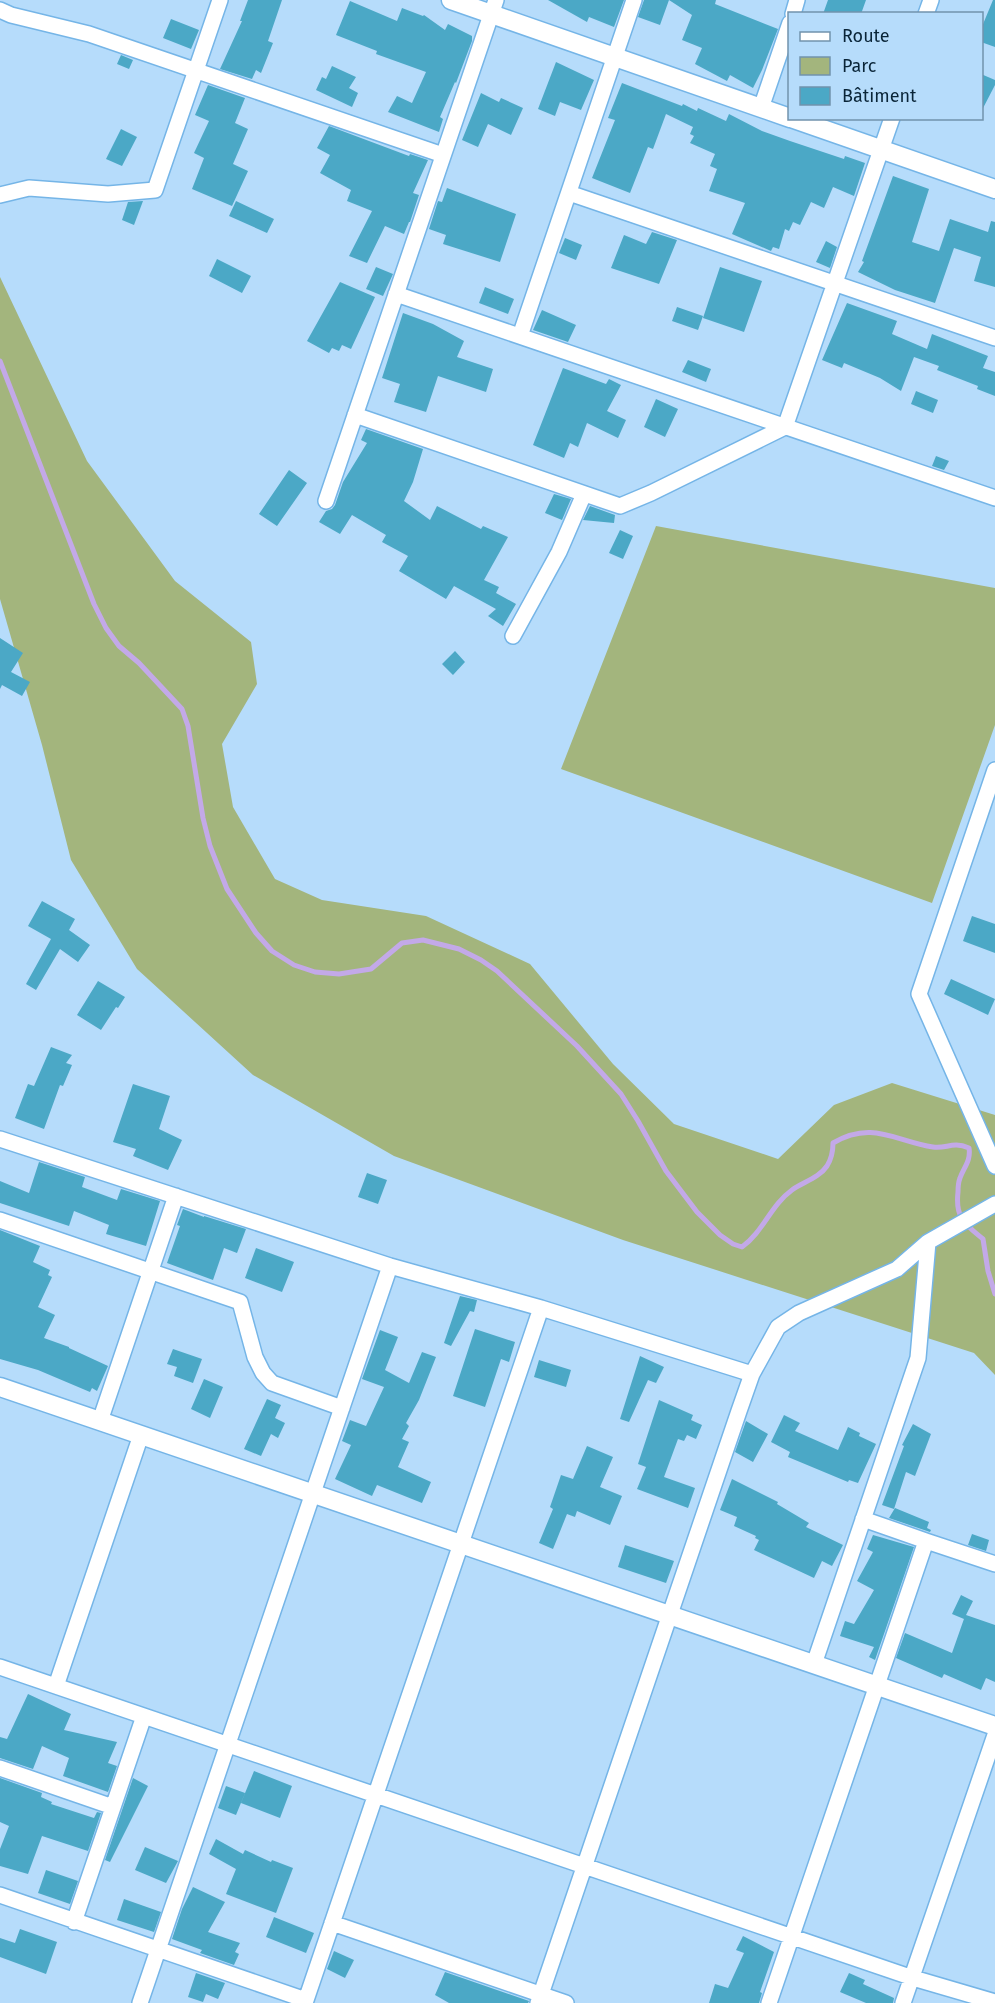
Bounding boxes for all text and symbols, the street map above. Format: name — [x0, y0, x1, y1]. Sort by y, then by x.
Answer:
legend — [788, 12, 983, 120]
text: Route — [842, 25, 890, 47]
text: Parc — [842, 55, 877, 77]
text: Bâtiment — [842, 85, 917, 107]

